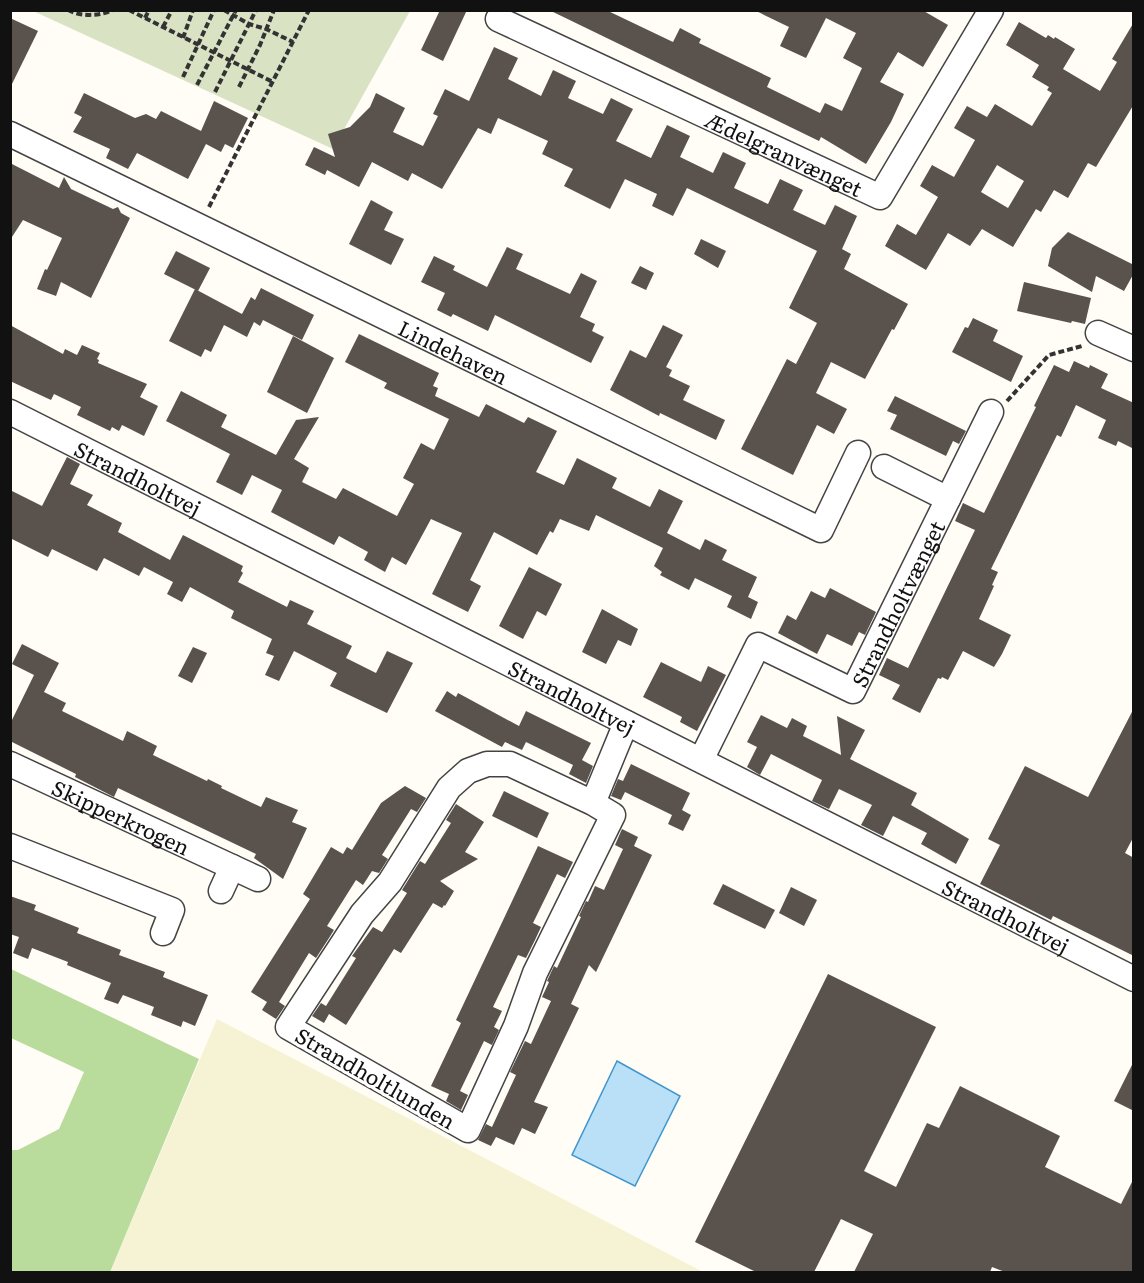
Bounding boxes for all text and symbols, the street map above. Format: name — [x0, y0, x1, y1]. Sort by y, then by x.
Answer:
street label: Ædelgranvænget — [701, 102, 869, 203]
street label: Lindehaven — [394, 311, 514, 391]
street label: Strandholtvej — [70, 432, 207, 522]
street label: Strandholtvænget — [842, 514, 951, 692]
street label: Strandholtvej — [504, 651, 641, 741]
street label: Skipperkrogen — [48, 770, 196, 861]
street label: Strandholtvej — [938, 870, 1075, 960]
street label: Strandholtlunden — [290, 1019, 462, 1136]

